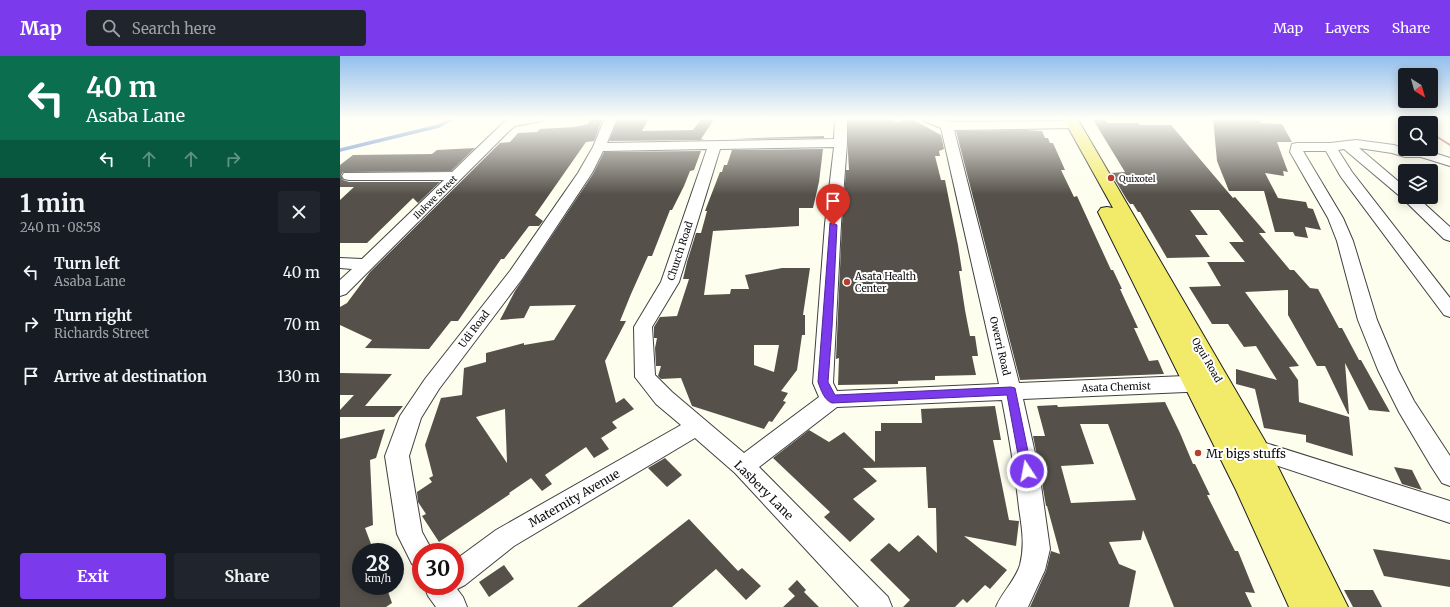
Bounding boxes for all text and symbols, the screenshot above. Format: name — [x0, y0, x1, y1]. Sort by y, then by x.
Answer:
search box — [86, 10, 366, 46]
text: Map — [20, 16, 62, 40]
icon: search — [100, 17, 122, 39]
text: Search here — [132, 19, 216, 38]
text: Map — [1273, 19, 1303, 37]
text: Layers — [1325, 19, 1370, 37]
text: Share — [1392, 19, 1430, 37]
north arrow — [1398, 68, 1438, 108]
map controls — [1398, 68, 1438, 204]
text: 40 m — [86, 69, 157, 105]
icon: left — [20, 72, 72, 124]
text: Asaba Lane — [86, 104, 185, 127]
button: search — [1398, 116, 1438, 156]
icon: left — [96, 148, 118, 170]
icon: ahead — [138, 148, 160, 170]
icon: ahead — [180, 148, 202, 170]
icon: right — [222, 148, 244, 170]
button: layers — [1398, 164, 1438, 204]
street label: Ilukwe Street — [411, 172, 460, 221]
marker: Quixotel — [1106, 173, 1116, 183]
place label: Quixotel — [1119, 173, 1156, 184]
pin — [816, 184, 850, 225]
text: 1 min — [20, 188, 85, 219]
icon: arrive — [822, 190, 844, 212]
button: close — [278, 191, 320, 233]
text: 240 m · 08:58 — [20, 219, 101, 236]
street label: Church Road — [664, 220, 696, 282]
text: Turn left — [54, 254, 120, 273]
icon: left — [20, 261, 42, 283]
text: 40 m — [283, 263, 320, 282]
place label: Asata Health Center — [854, 270, 916, 295]
text: Asaba Lane — [54, 273, 126, 290]
marker: Asata Health Center — [842, 277, 852, 287]
text: Turn right — [54, 306, 132, 325]
street label: Udi Road — [456, 308, 492, 350]
icon: right — [20, 313, 42, 335]
text: 70 m — [284, 315, 320, 334]
street label: Owerri Road — [987, 315, 1013, 377]
text: Richards Street — [54, 325, 149, 342]
street label: Ogui Road — [1189, 335, 1225, 385]
icon: arrive — [20, 365, 42, 387]
text: Arrive at destination — [54, 367, 207, 386]
text: 130 m — [277, 367, 320, 386]
street label: Asata Chemist — [1080, 379, 1151, 395]
place label: Mr bigs stuffs — [1206, 446, 1286, 461]
marker: Mr bigs stuffs — [1193, 448, 1203, 458]
position arrow — [1006, 450, 1048, 492]
street label: Lasbery Lane — [731, 457, 797, 523]
street label: Maternity Avenue — [526, 466, 622, 530]
speed limit sign: 30 — [412, 543, 464, 595]
text: 28 — [366, 551, 390, 576]
button: Exit — [20, 553, 166, 599]
button: Share — [174, 553, 320, 599]
text: km/h — [365, 572, 391, 585]

